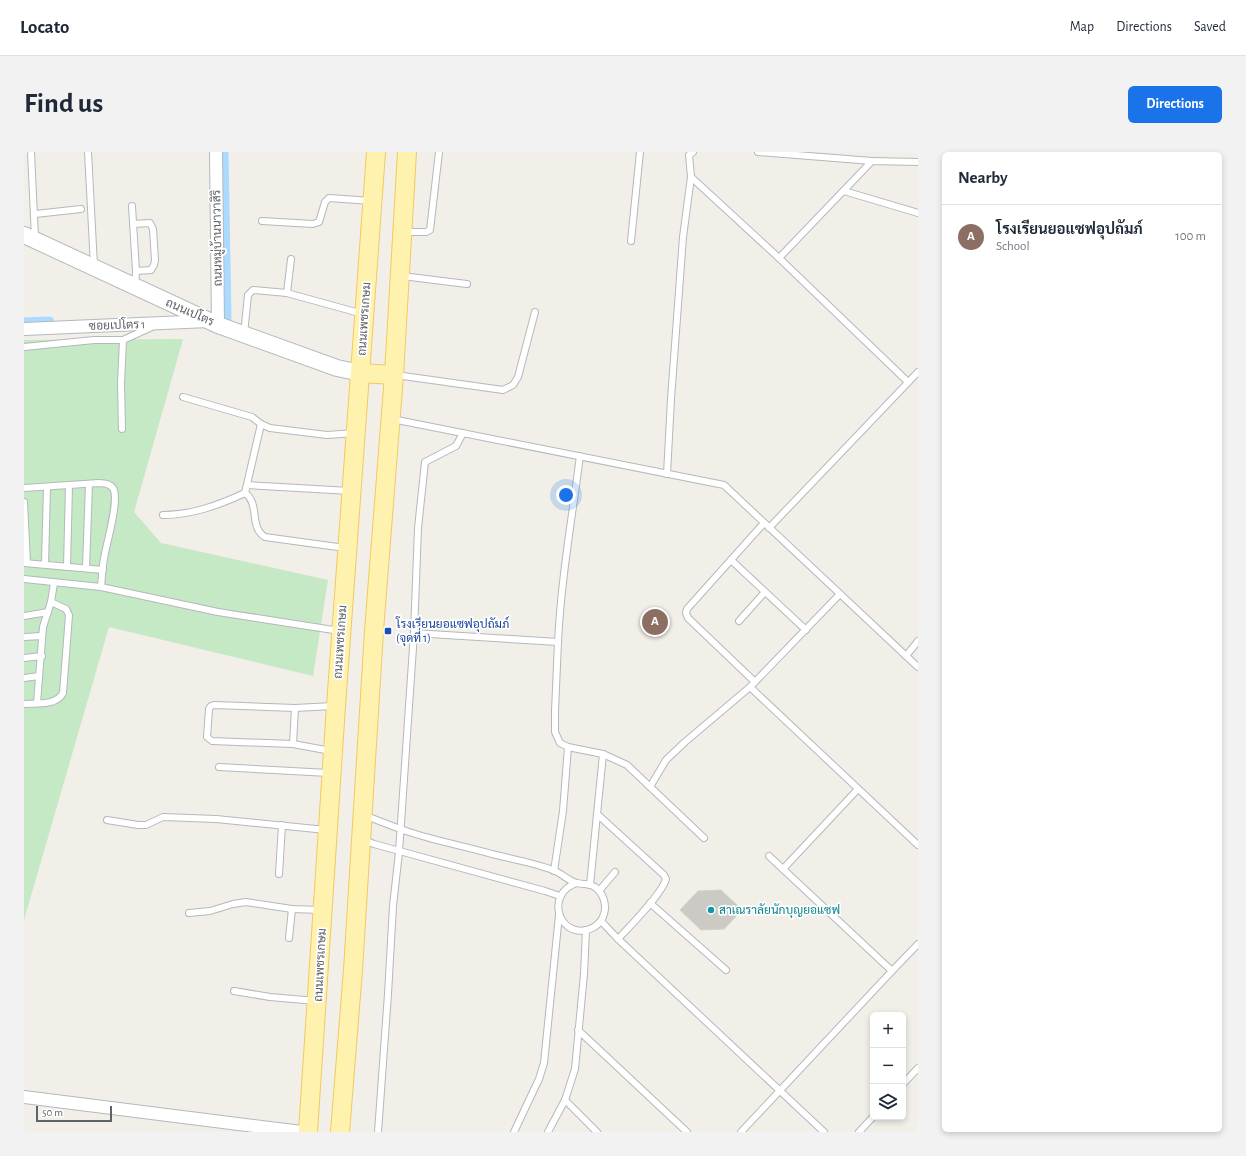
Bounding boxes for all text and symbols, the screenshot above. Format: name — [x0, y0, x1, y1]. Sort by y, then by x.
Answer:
text: Locato — [20, 18, 69, 37]
text: Map — [1070, 20, 1094, 34]
text: Directions — [1116, 20, 1172, 34]
text: Saved — [1194, 20, 1226, 34]
button: Directions — [1128, 86, 1222, 123]
text: Find us — [24, 90, 103, 118]
text: Nearby — [958, 169, 1008, 186]
street label: ถนนหมู่บ้านนาวาสิริ — [209, 189, 226, 286]
text: โรงเรียนยอแซฟอุปถัมภ์ — [996, 222, 1143, 237]
text: A — [967, 230, 975, 243]
text: 100 m — [1175, 230, 1206, 243]
text: School — [996, 240, 1030, 253]
street label: ถนนเพชรเกษม — [355, 282, 373, 356]
street label: ถนนเปโตร — [164, 294, 217, 328]
street label: ซอยเปโตร 1 — [88, 316, 146, 332]
your location — [556, 485, 576, 505]
street label: ถนนเพชรเกษม — [331, 605, 349, 679]
pin: A — [642, 607, 668, 637]
place label: โรงเรียนยอแซฟอุปถัมภ์ (จุดที่ 1) — [395, 616, 509, 647]
marker: โรงเรียนยอแซฟอุปถัมภ์ (จุดที่ 1) — [383, 626, 393, 636]
place label: สาเณราลัยนักบุญยอแซฟ — [719, 903, 840, 919]
marker: สาเณราลัยนักบุญยอแซฟ — [706, 905, 716, 915]
street label: ถนนเพชรเกษม — [312, 928, 328, 1002]
map controls — [870, 1012, 906, 1120]
button: + — [870, 1012, 906, 1048]
button: − — [870, 1048, 906, 1084]
button: layers — [870, 1084, 906, 1120]
scale bar — [36, 1104, 112, 1123]
text: 50 m — [42, 1107, 63, 1118]

